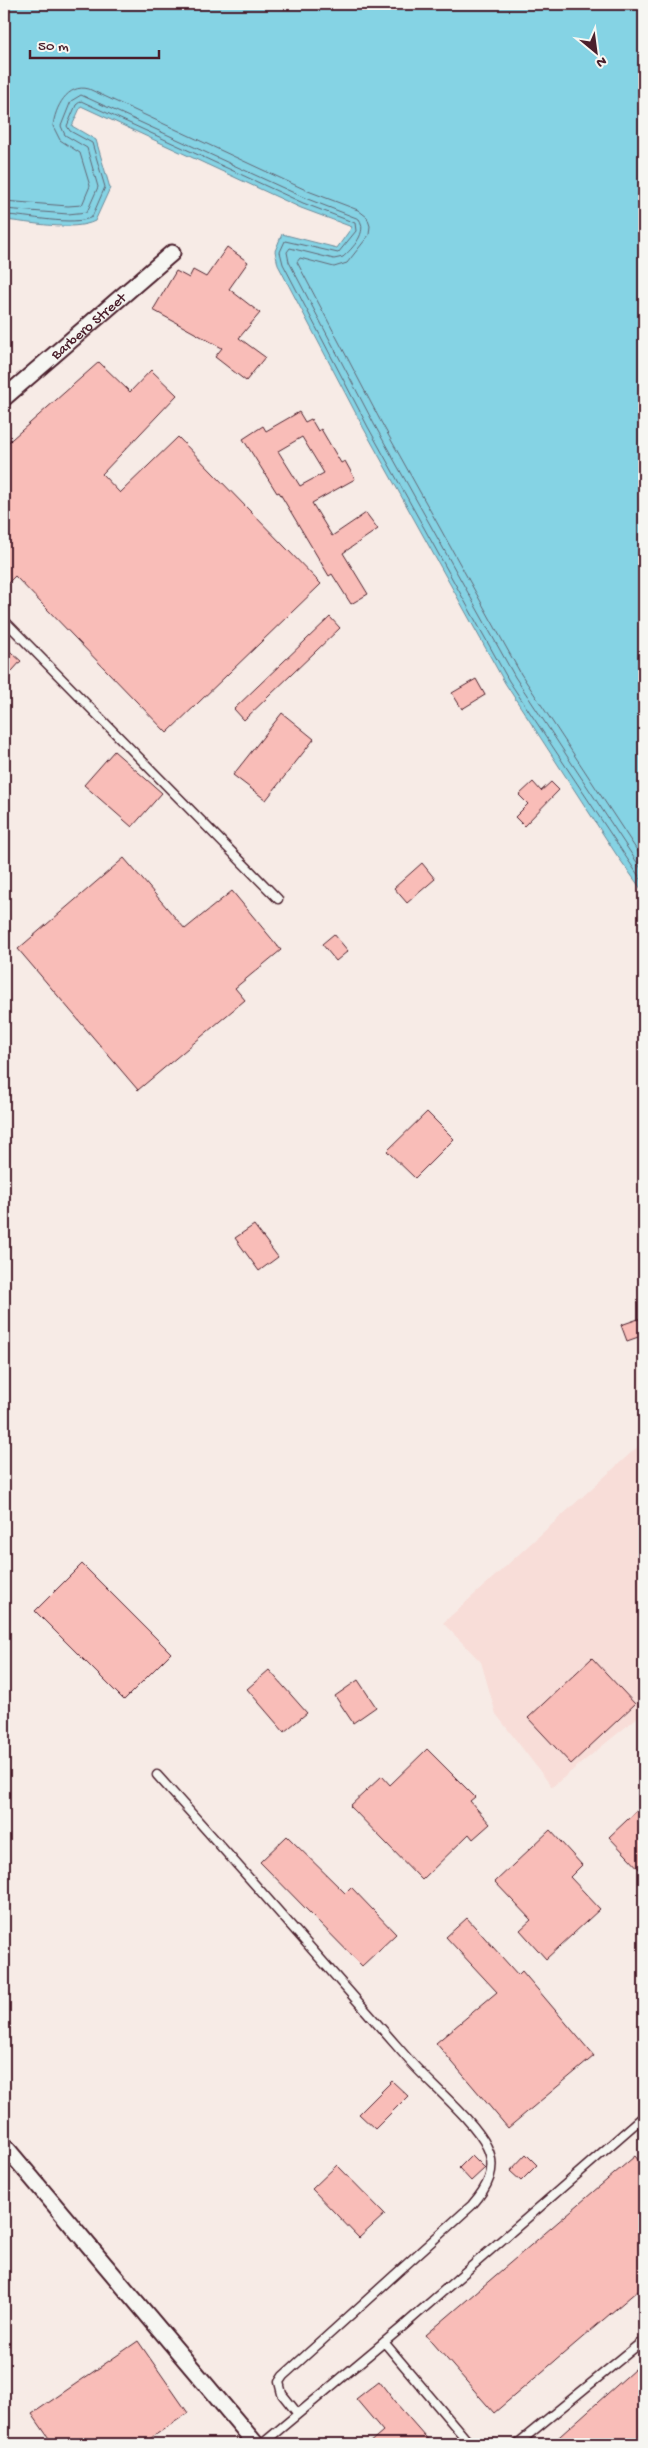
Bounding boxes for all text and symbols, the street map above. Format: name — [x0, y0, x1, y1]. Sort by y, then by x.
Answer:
scale bar — [30, 28, 159, 60]
north arrow — [570, 28, 620, 78]
text: 50 m — [38, 38, 69, 56]
text: N — [593, 52, 609, 71]
street label: Barbero Street — [47, 288, 132, 365]

